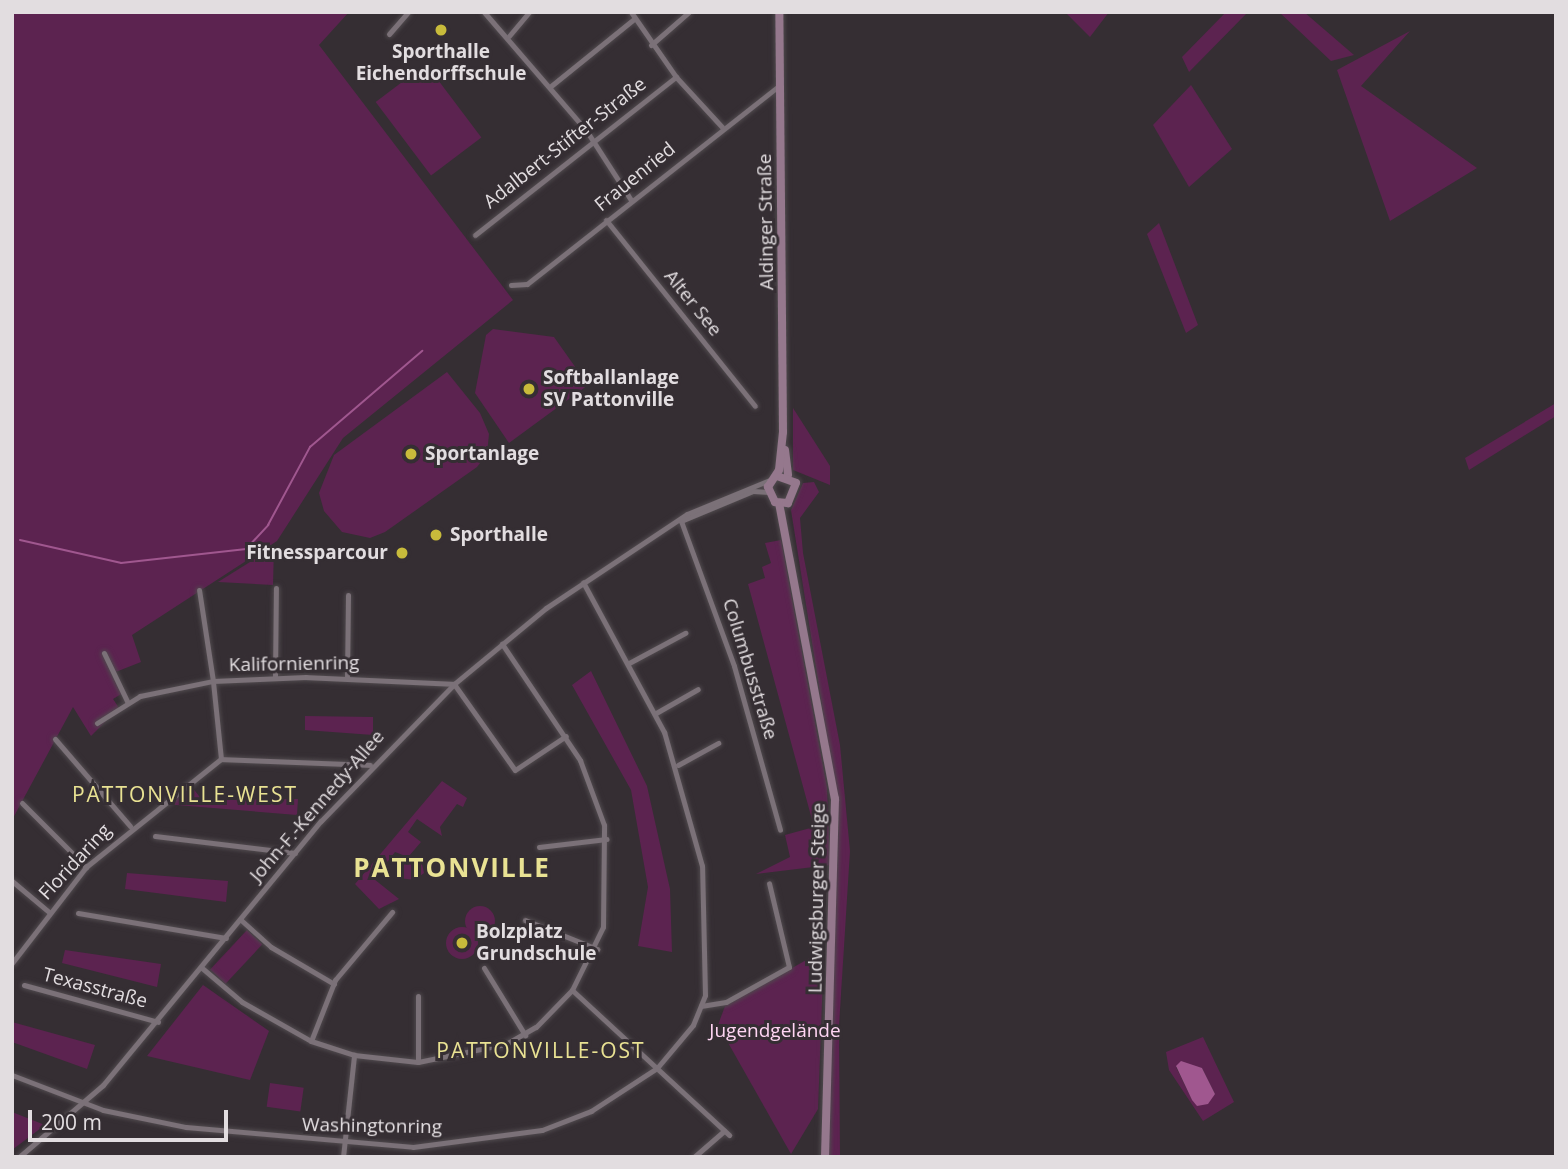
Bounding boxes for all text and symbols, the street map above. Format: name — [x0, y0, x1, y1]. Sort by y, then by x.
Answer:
marker: Sporthalle Eichendorffschule — [433, 22, 449, 38]
place label: Sporthalle Eichendorffschule — [356, 41, 526, 85]
street label: Adalbert-Stifter-Straße — [479, 73, 651, 213]
street label: Frauenried — [590, 138, 680, 216]
street label: Aldinger Straße — [753, 154, 779, 290]
street label: Alter See — [659, 265, 727, 341]
place label: Softballanlage SV Pattonville — [543, 367, 679, 411]
marker: Softballanlage SV Pattonville — [521, 381, 537, 397]
place label: Sportanlage — [425, 443, 539, 465]
marker: Sportanlage — [403, 446, 419, 462]
place label: Sporthalle — [450, 524, 548, 546]
marker: Sporthalle — [428, 527, 444, 543]
place label: Fitnessparcour — [246, 542, 388, 564]
marker: Fitnessparcour — [394, 545, 410, 561]
street label: Columbusstraße — [718, 596, 782, 742]
street label: Kalifornienring — [228, 651, 360, 677]
street label: John-F.-Kennedy-Allee — [245, 726, 389, 886]
district label: PATTONVILLE-WEST — [74, 781, 296, 807]
street label: Ludwigsburger Steige — [804, 803, 830, 993]
street label: Floridaring — [34, 819, 116, 905]
district label: PATTONVILLE — [355, 852, 549, 884]
place label: Bolzplatz Grundschule — [476, 921, 597, 965]
marker: Bolzplatz Grundschule — [454, 935, 470, 951]
street label: Texasstraße — [40, 963, 150, 1013]
park label: Jugendgelände — [709, 1020, 841, 1042]
district label: PATTONVILLE-OST — [438, 1037, 644, 1063]
scale bar — [32, 1096, 231, 1140]
text: 200 m — [41, 1108, 102, 1136]
street label: Washingtonring — [302, 1113, 442, 1139]

